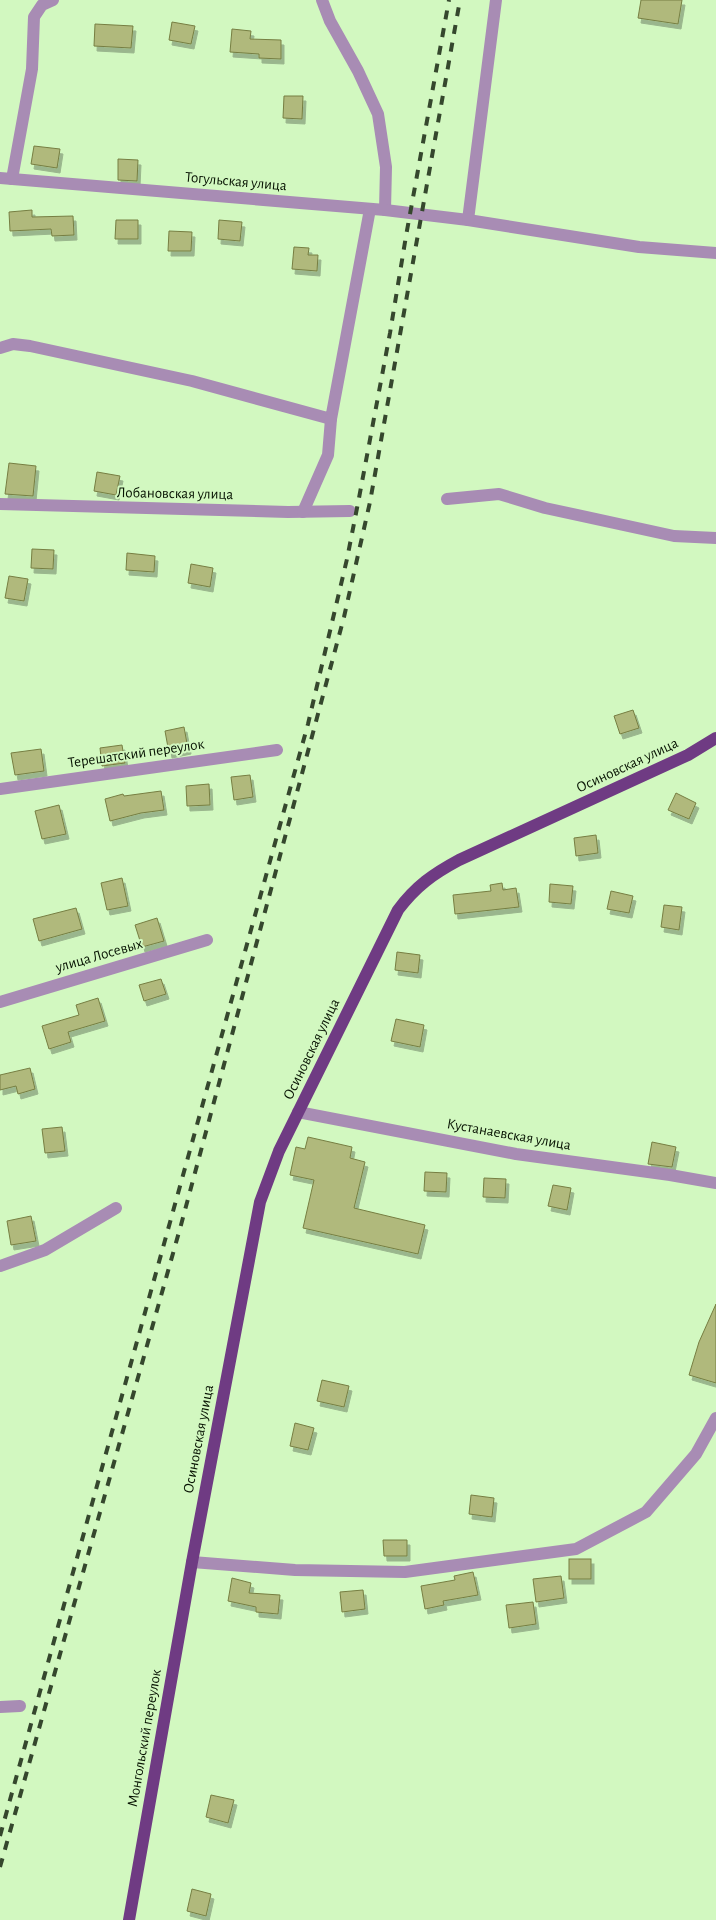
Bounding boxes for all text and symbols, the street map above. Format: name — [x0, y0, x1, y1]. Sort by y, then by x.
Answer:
street label: Тогульская улица — [184, 170, 288, 193]
street label: Лобановская улица — [117, 485, 234, 502]
street label: Осиновская улица — [574, 735, 680, 796]
street label: Терешатский переулок — [67, 736, 205, 770]
street label: улица Лосевых — [53, 936, 145, 975]
street label: Осиновская улица — [281, 996, 342, 1102]
street label: Кустанаевская улица — [446, 1116, 572, 1153]
street label: Осиновская улица — [181, 1383, 216, 1495]
street label: Монгольский переулок — [125, 1668, 164, 1808]

